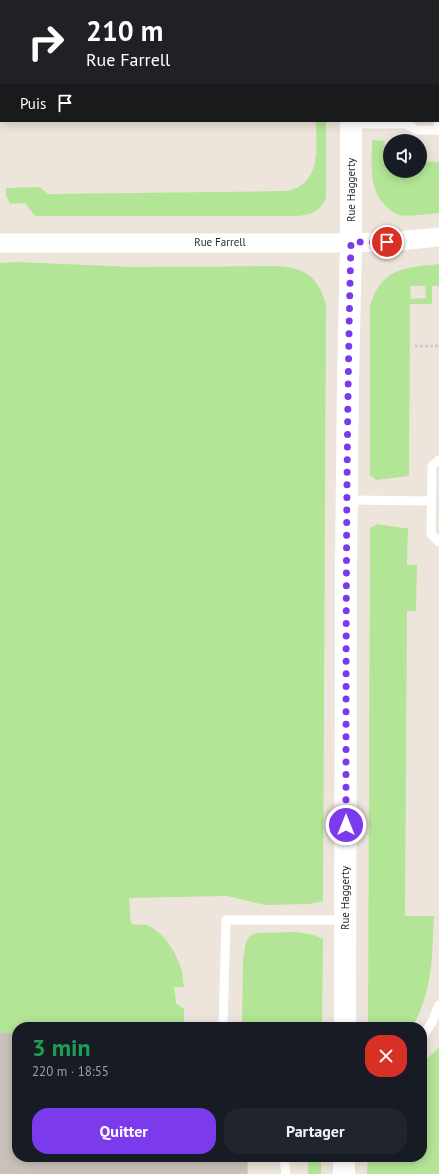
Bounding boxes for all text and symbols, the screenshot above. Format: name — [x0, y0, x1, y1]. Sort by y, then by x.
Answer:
text: 210 m — [86, 12, 163, 49]
icon: right — [20, 16, 72, 68]
text: Rue Farrell — [86, 48, 170, 71]
icon: arrive — [54, 92, 76, 114]
text: Puis — [20, 94, 46, 113]
map controls — [383, 134, 427, 178]
button: sound — [383, 134, 427, 178]
street label: Rue Haggerty — [344, 157, 358, 222]
pin — [370, 225, 404, 259]
icon: arrive — [376, 231, 398, 253]
street label: Rue Farrell — [194, 235, 247, 249]
position arrow — [325, 804, 367, 846]
street label: Rue Haggerty — [338, 865, 352, 930]
text: 3 min — [32, 1032, 91, 1063]
button: close — [365, 1035, 407, 1077]
text: 220 m · 18:55 — [32, 1063, 109, 1080]
button: Quitter — [32, 1108, 216, 1154]
button: Partager — [224, 1108, 407, 1154]

